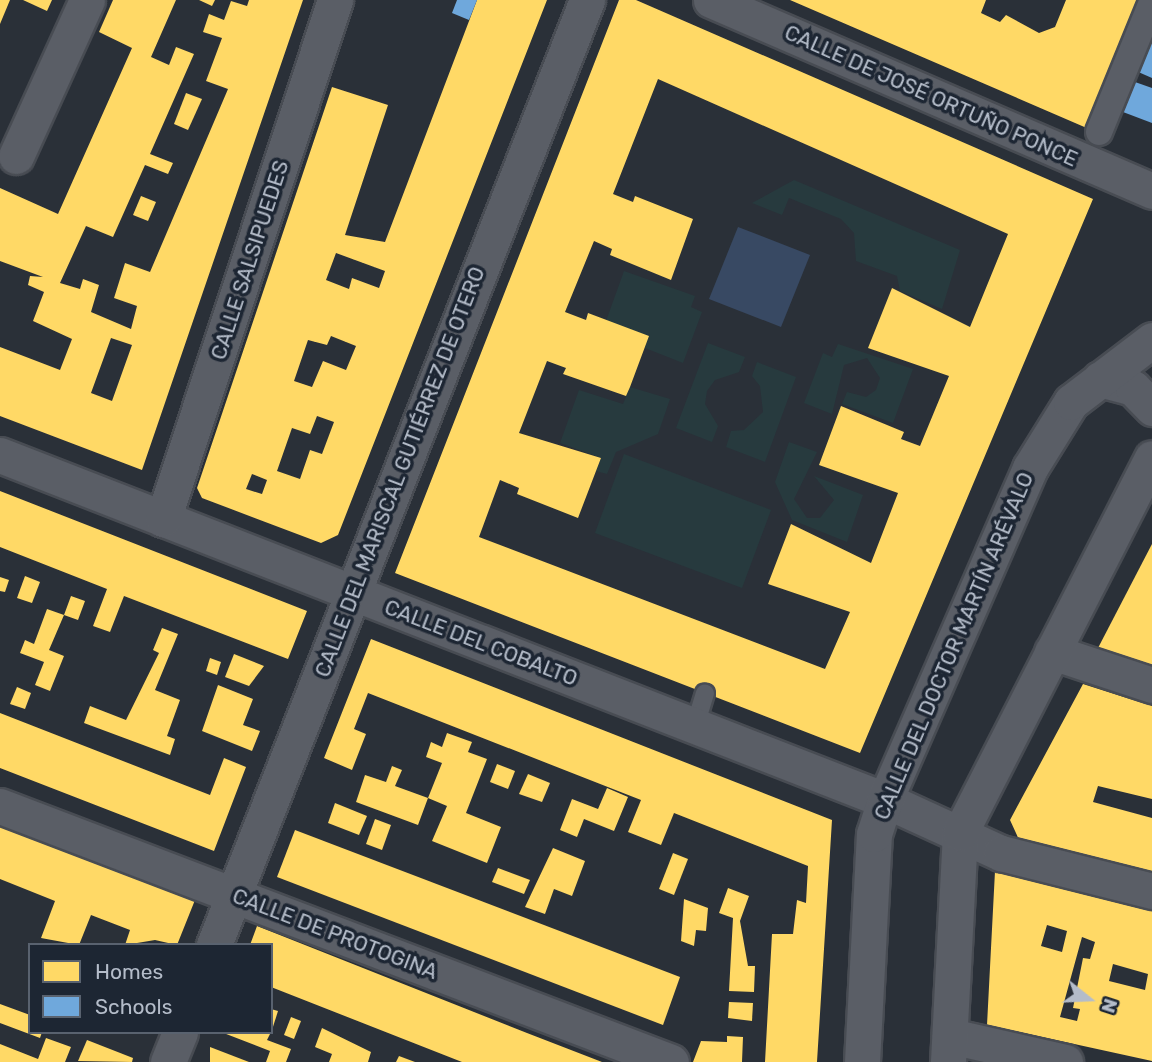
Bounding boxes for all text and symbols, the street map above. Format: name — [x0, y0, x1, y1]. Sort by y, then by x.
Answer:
street label: CALLE DE JOSÉ ORTUÑO PONCE — [781, 20, 1081, 172]
street label: CALLE SALSIPUEDES — [206, 157, 294, 363]
street label: CALLE DEL MARISCAL GUTIÉRREZ DE OTERO — [310, 263, 490, 681]
street label: CALLE DEL DOCTOR MARTÍN ARÉVALO — [869, 468, 1039, 824]
street label: CALLE DEL COBALTO — [381, 594, 581, 692]
street label: CALLE DE PROTOGINA — [229, 883, 441, 985]
legend — [28, 943, 273, 1034]
text: Homes — [95, 959, 163, 984]
north arrow — [1054, 964, 1124, 1034]
text: Schools — [95, 994, 172, 1019]
text: N — [1096, 996, 1122, 1016]

